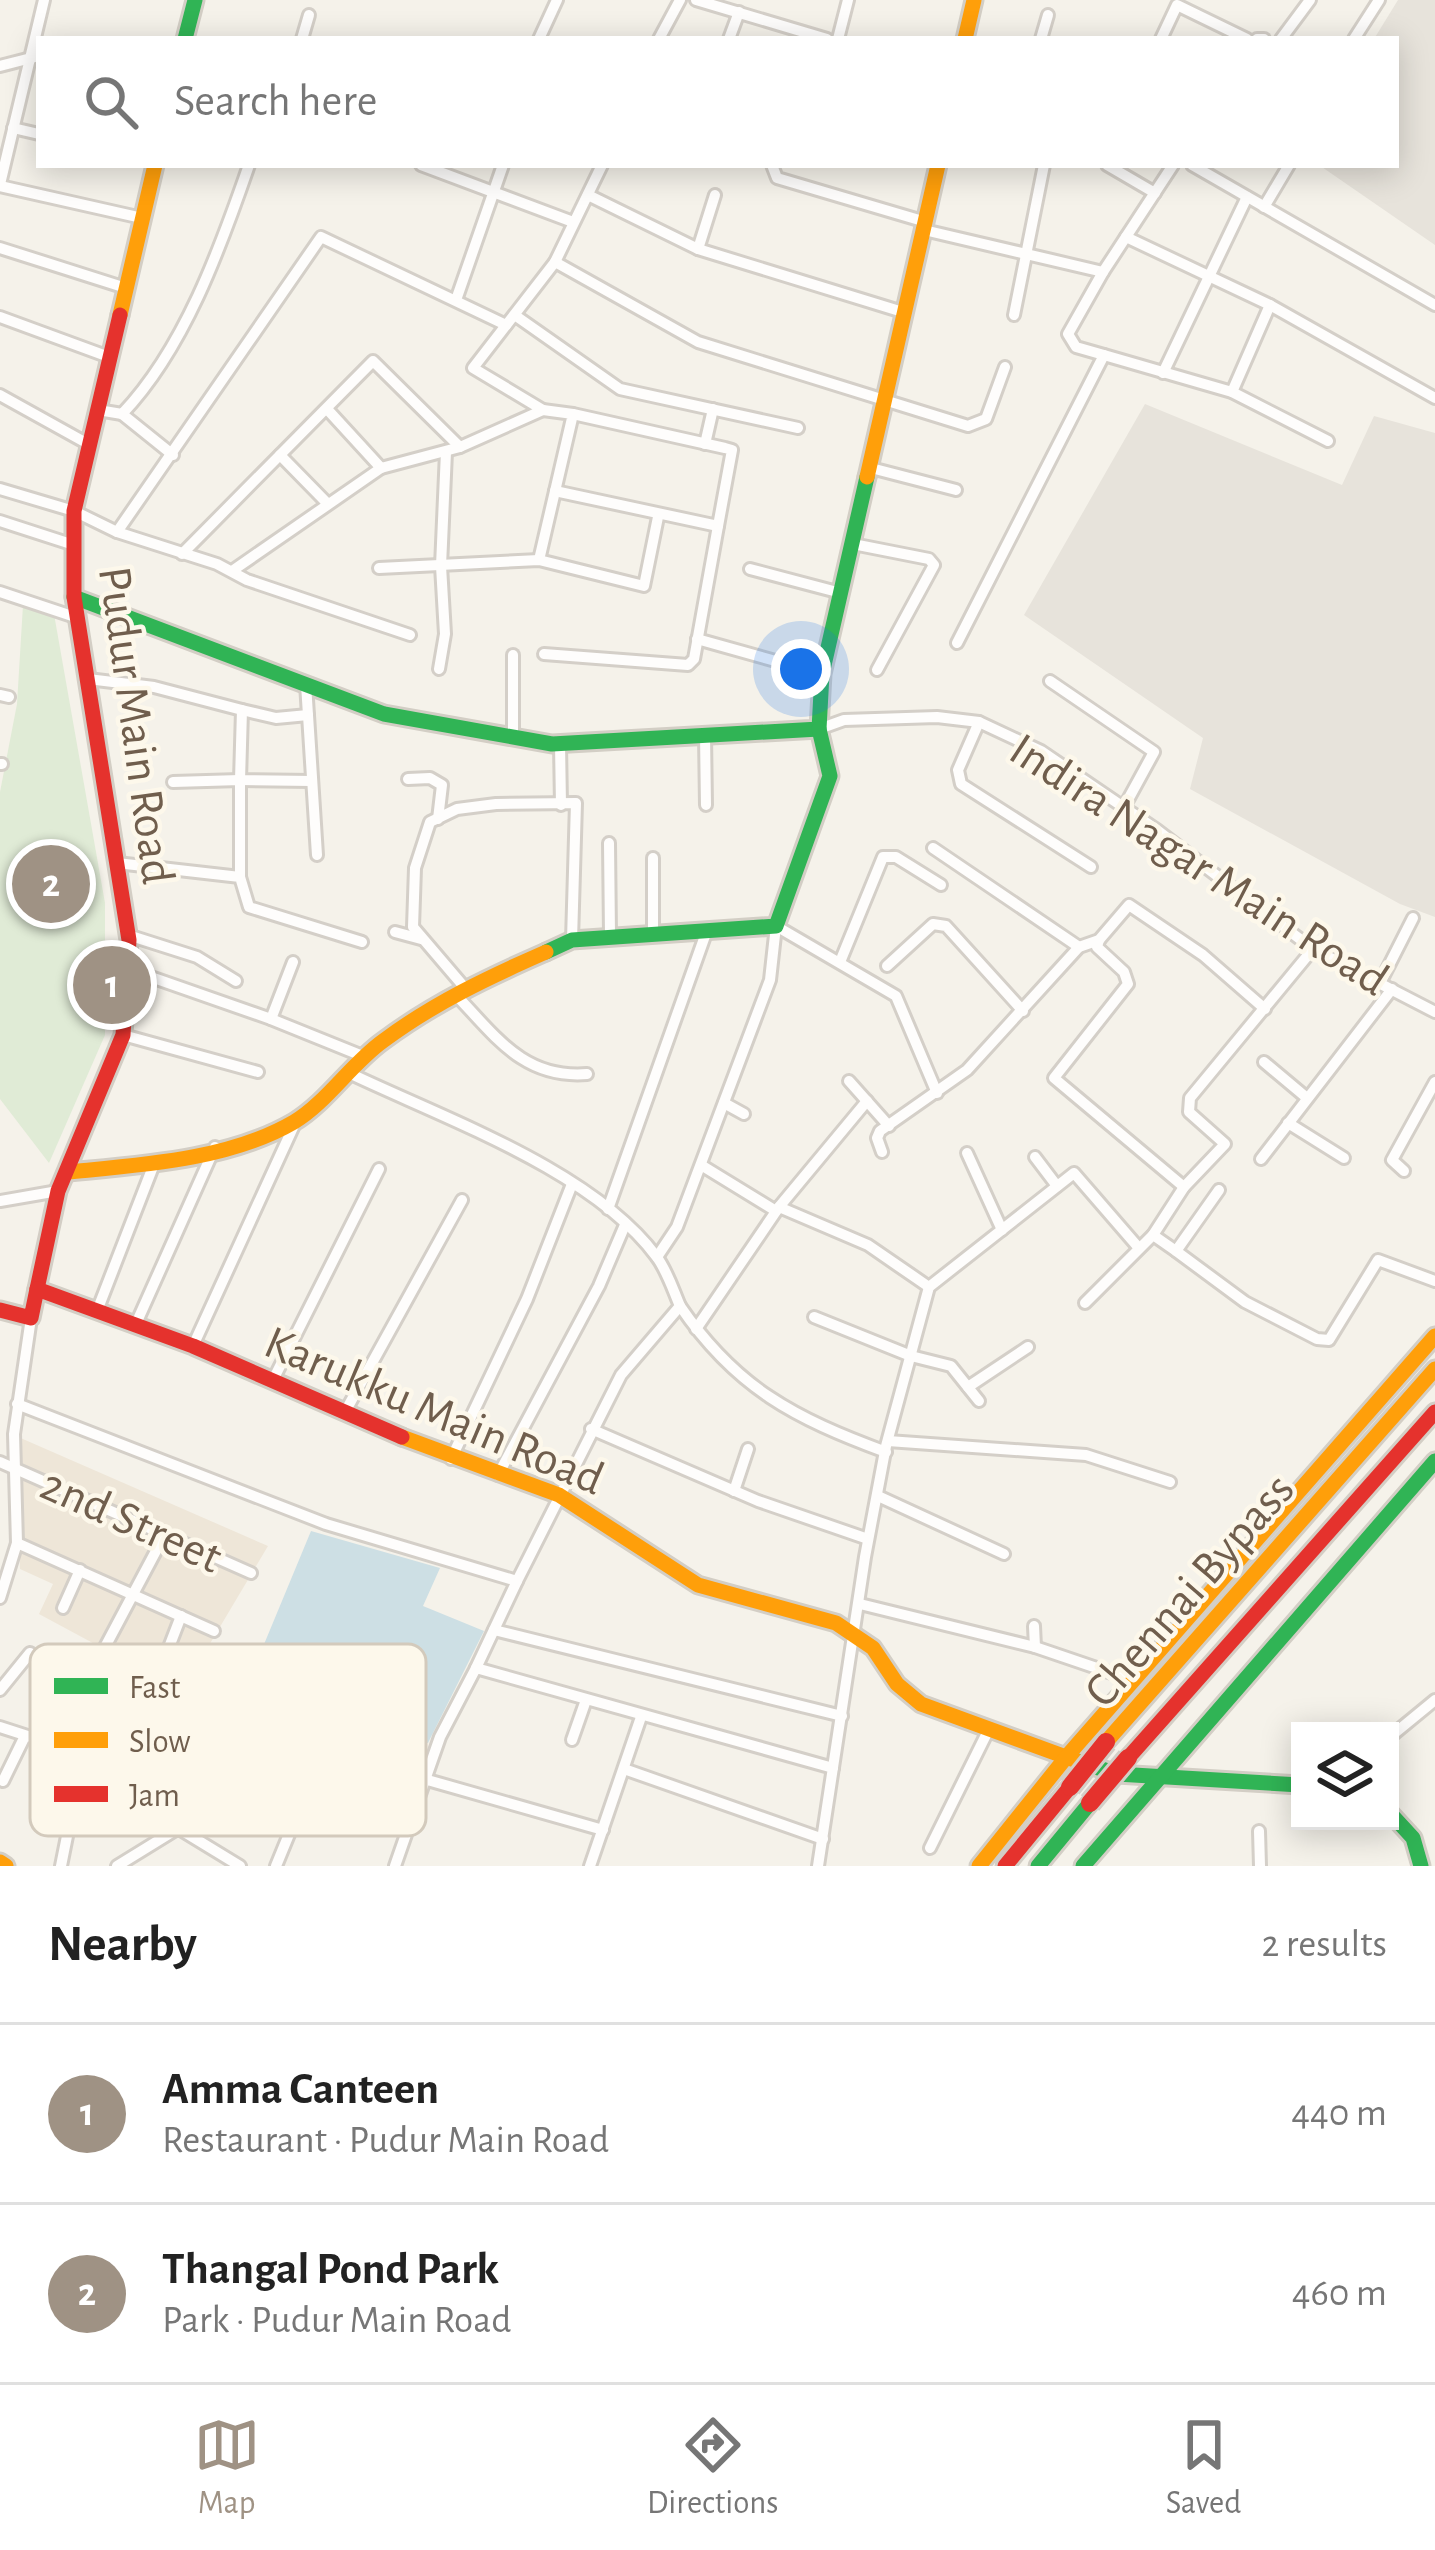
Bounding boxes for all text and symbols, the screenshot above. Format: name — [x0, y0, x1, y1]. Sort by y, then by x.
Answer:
search box — [36, 36, 1399, 168]
icon: search — [78, 69, 144, 135]
text: Search here — [174, 79, 377, 124]
street label: Pudur Main Road — [89, 563, 181, 887]
your location — [771, 639, 831, 699]
street label: Indira Nagar Main Road — [1001, 726, 1396, 1005]
pin: 2 — [12, 839, 90, 929]
pin: 1 — [73, 940, 151, 1030]
street label: Karukku Main Road — [257, 1319, 610, 1505]
street label: 2nd Street — [33, 1461, 228, 1583]
street label: Chennai Bypass — [1077, 1465, 1304, 1717]
legend — [30, 1644, 426, 1836]
text: Fast — [129, 1672, 181, 1705]
map controls — [1291, 1722, 1399, 1830]
button: layers — [1291, 1722, 1399, 1830]
text: Slow — [129, 1726, 190, 1759]
text: Jam — [129, 1780, 180, 1813]
text: Nearby — [48, 1919, 197, 1970]
text: 2 results — [1261, 1925, 1387, 1964]
text: Amma Canteen — [162, 2067, 439, 2112]
text: 1 — [80, 2094, 94, 2133]
text: 440 m — [1291, 2094, 1387, 2133]
text: Restaurant · Pudur Main Road — [162, 2121, 609, 2160]
text: Thangal Pond Park — [162, 2247, 499, 2292]
text: 2 — [78, 2274, 96, 2313]
text: 460 m — [1292, 2274, 1387, 2313]
text: Park · Pudur Main Road — [162, 2301, 511, 2340]
tab: Map — [194, 2412, 260, 2524]
tab: Directions — [647, 2412, 778, 2524]
tab: Saved — [1166, 2412, 1241, 2524]

